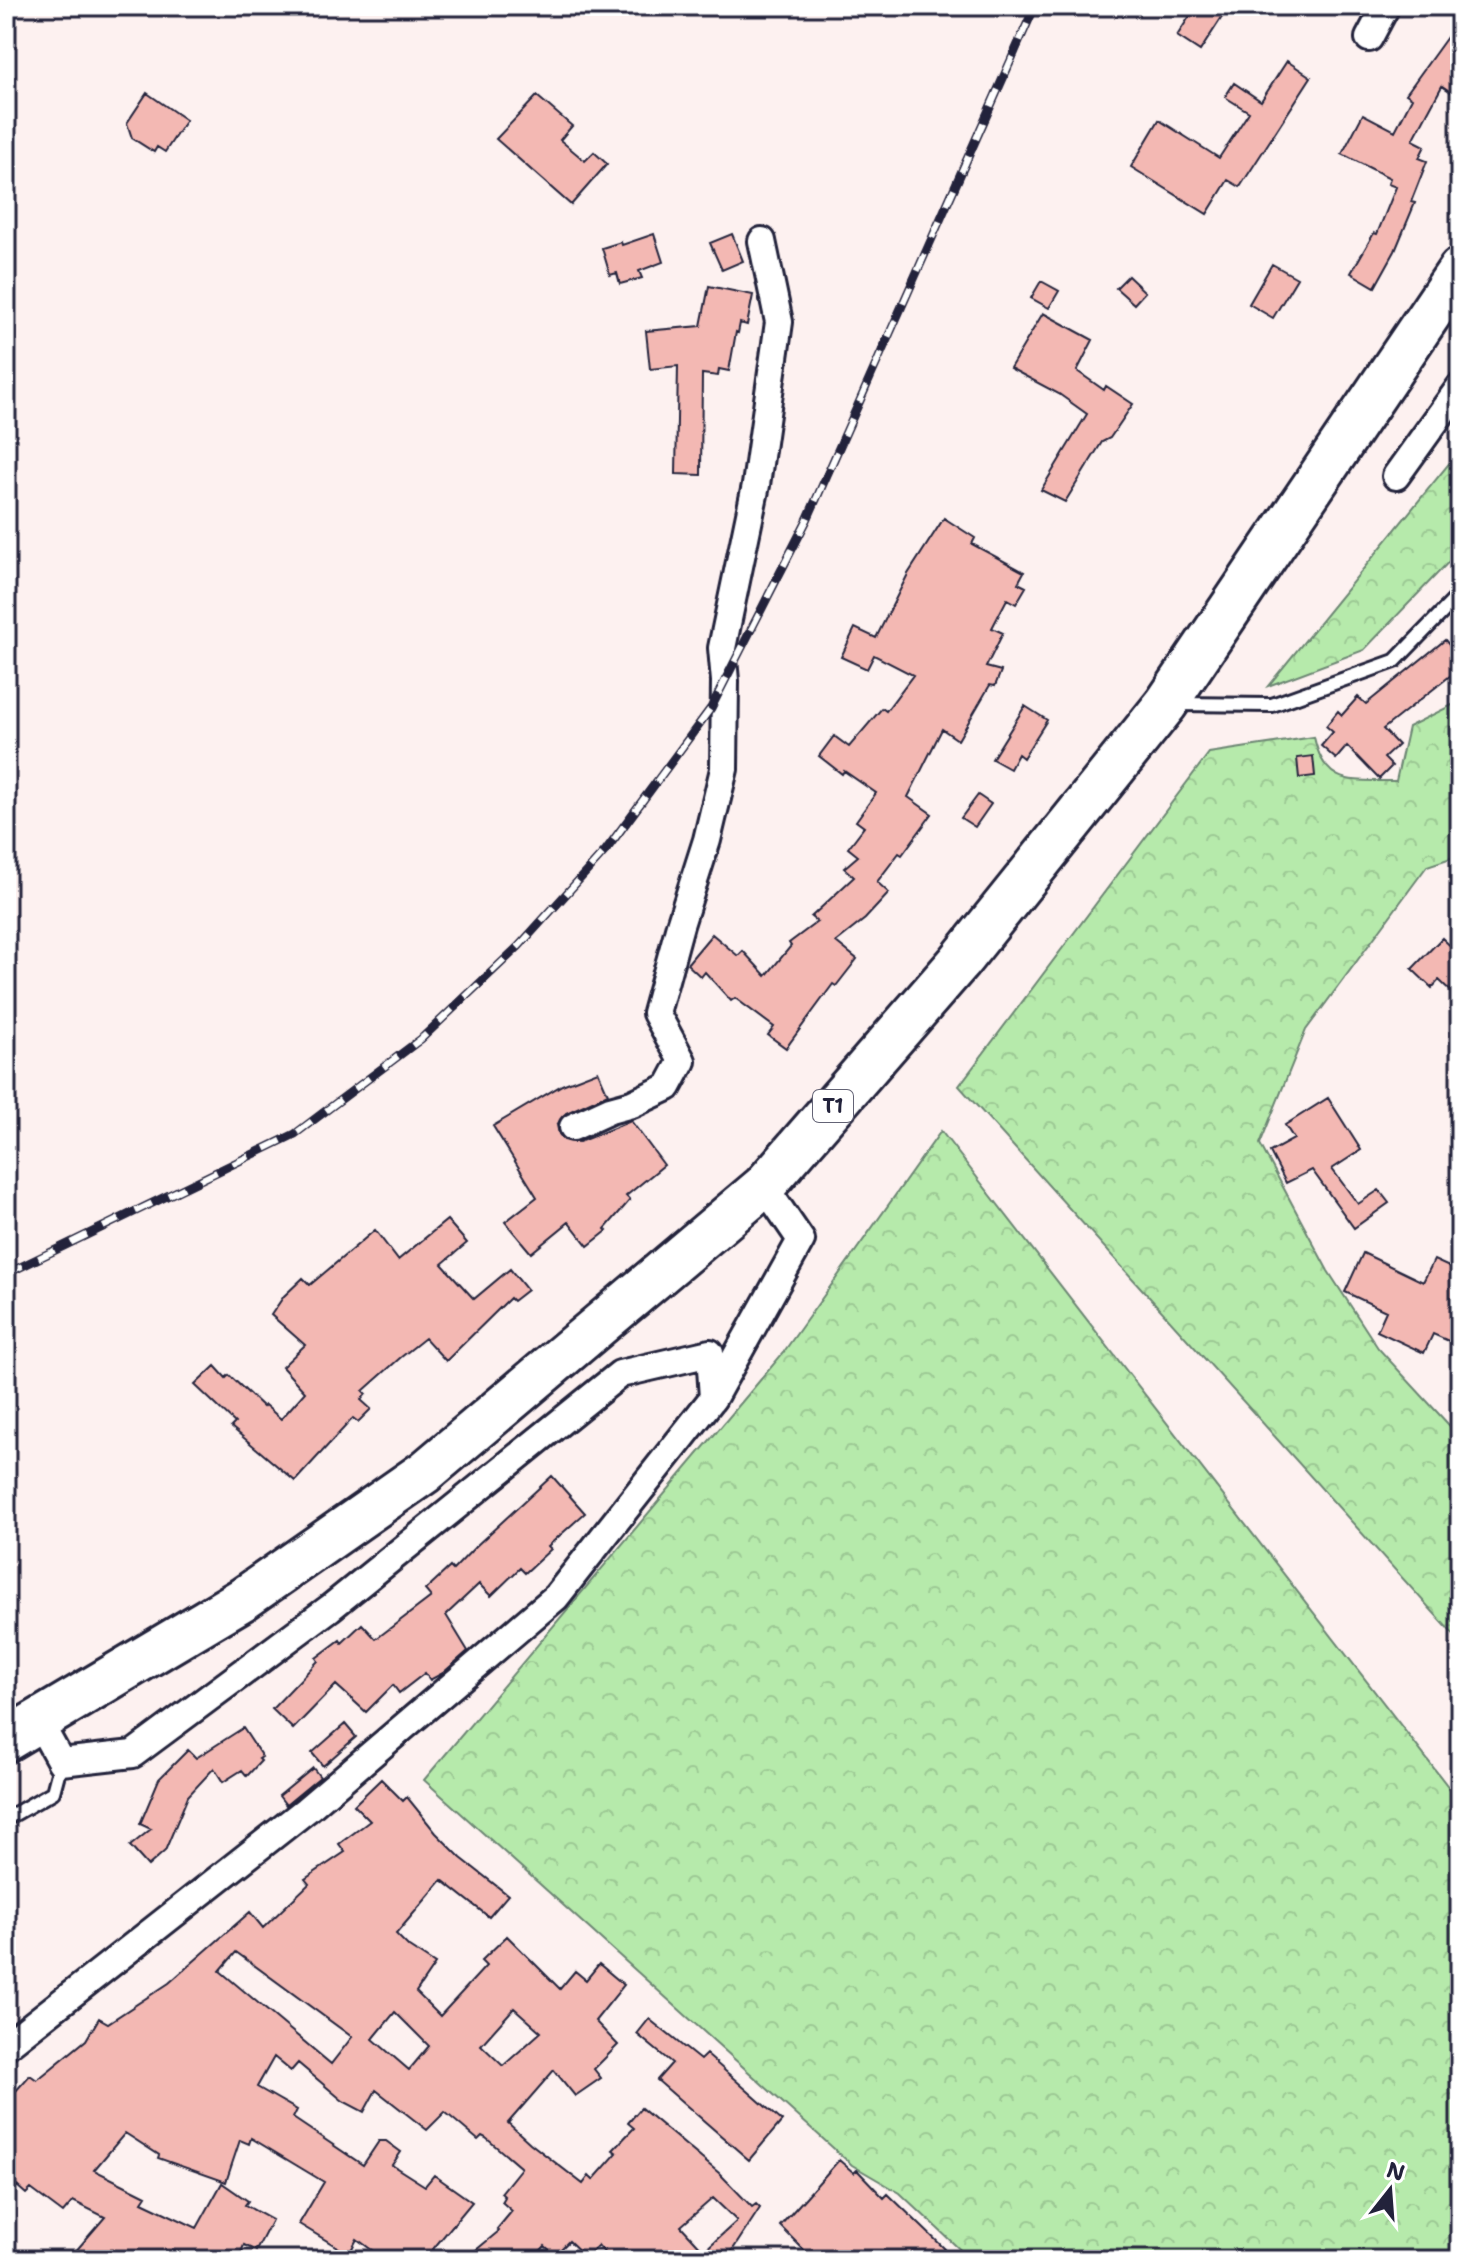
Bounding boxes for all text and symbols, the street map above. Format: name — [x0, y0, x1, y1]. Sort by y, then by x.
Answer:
road number: T1 — [813, 1090, 853, 1122]
north arrow — [1350, 2150, 1430, 2230]
text: N — [1383, 2155, 1408, 2188]

